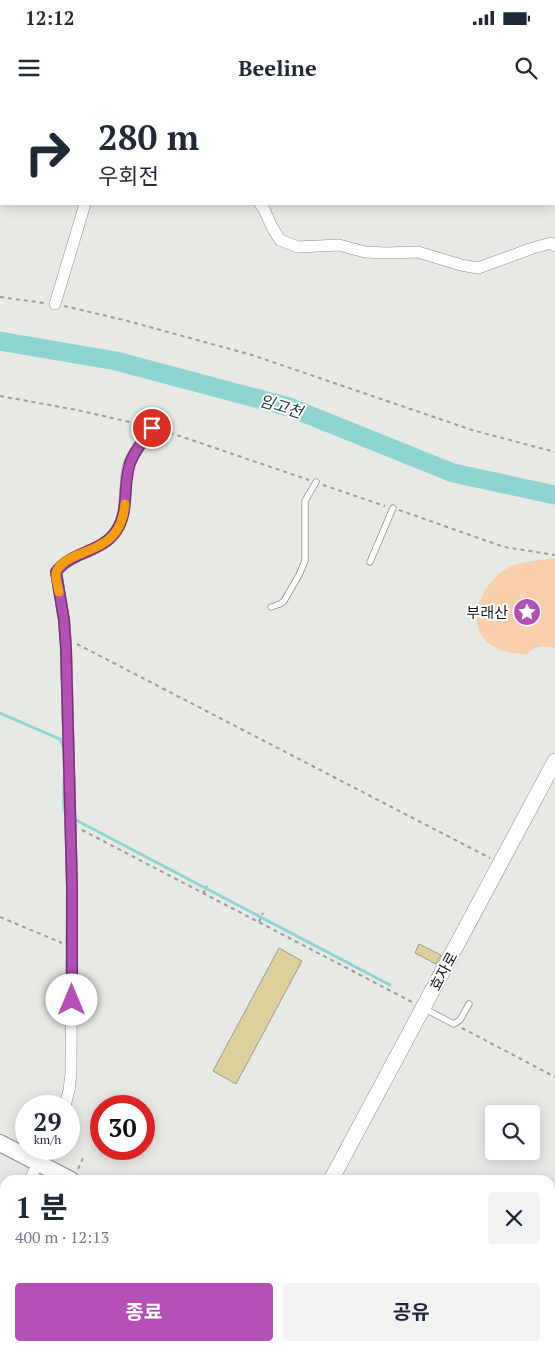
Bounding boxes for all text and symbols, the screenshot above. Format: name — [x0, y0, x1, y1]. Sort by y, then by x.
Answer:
text: 12:12 — [25, 5, 74, 30]
text: Beeline — [238, 53, 317, 82]
icon: menu — [15, 54, 43, 82]
icon: search — [512, 54, 540, 82]
text: 280 m — [98, 114, 199, 160]
icon: right — [15, 120, 80, 185]
text: 우회전 — [98, 161, 159, 190]
water label: 임고천 — [257, 389, 308, 424]
pin — [131, 407, 173, 449]
icon: arrive — [138, 414, 166, 442]
place icon: 부래산 — [512, 597, 542, 627]
place label: 부래산 — [467, 602, 508, 622]
street label: 효자로 — [424, 948, 462, 994]
position arrow — [45, 973, 97, 1025]
speed limit sign: 30 — [90, 1095, 155, 1160]
text: 29 — [33, 1105, 62, 1138]
map controls — [485, 1105, 540, 1160]
button: search — [485, 1105, 540, 1160]
text: km/h — [34, 1132, 61, 1147]
text: 1 분 — [15, 1187, 68, 1227]
button: close — [488, 1192, 540, 1244]
text: 400 m · 12:13 — [15, 1226, 109, 1248]
button: 종료 — [15, 1283, 273, 1341]
button: 공유 — [283, 1283, 540, 1341]

